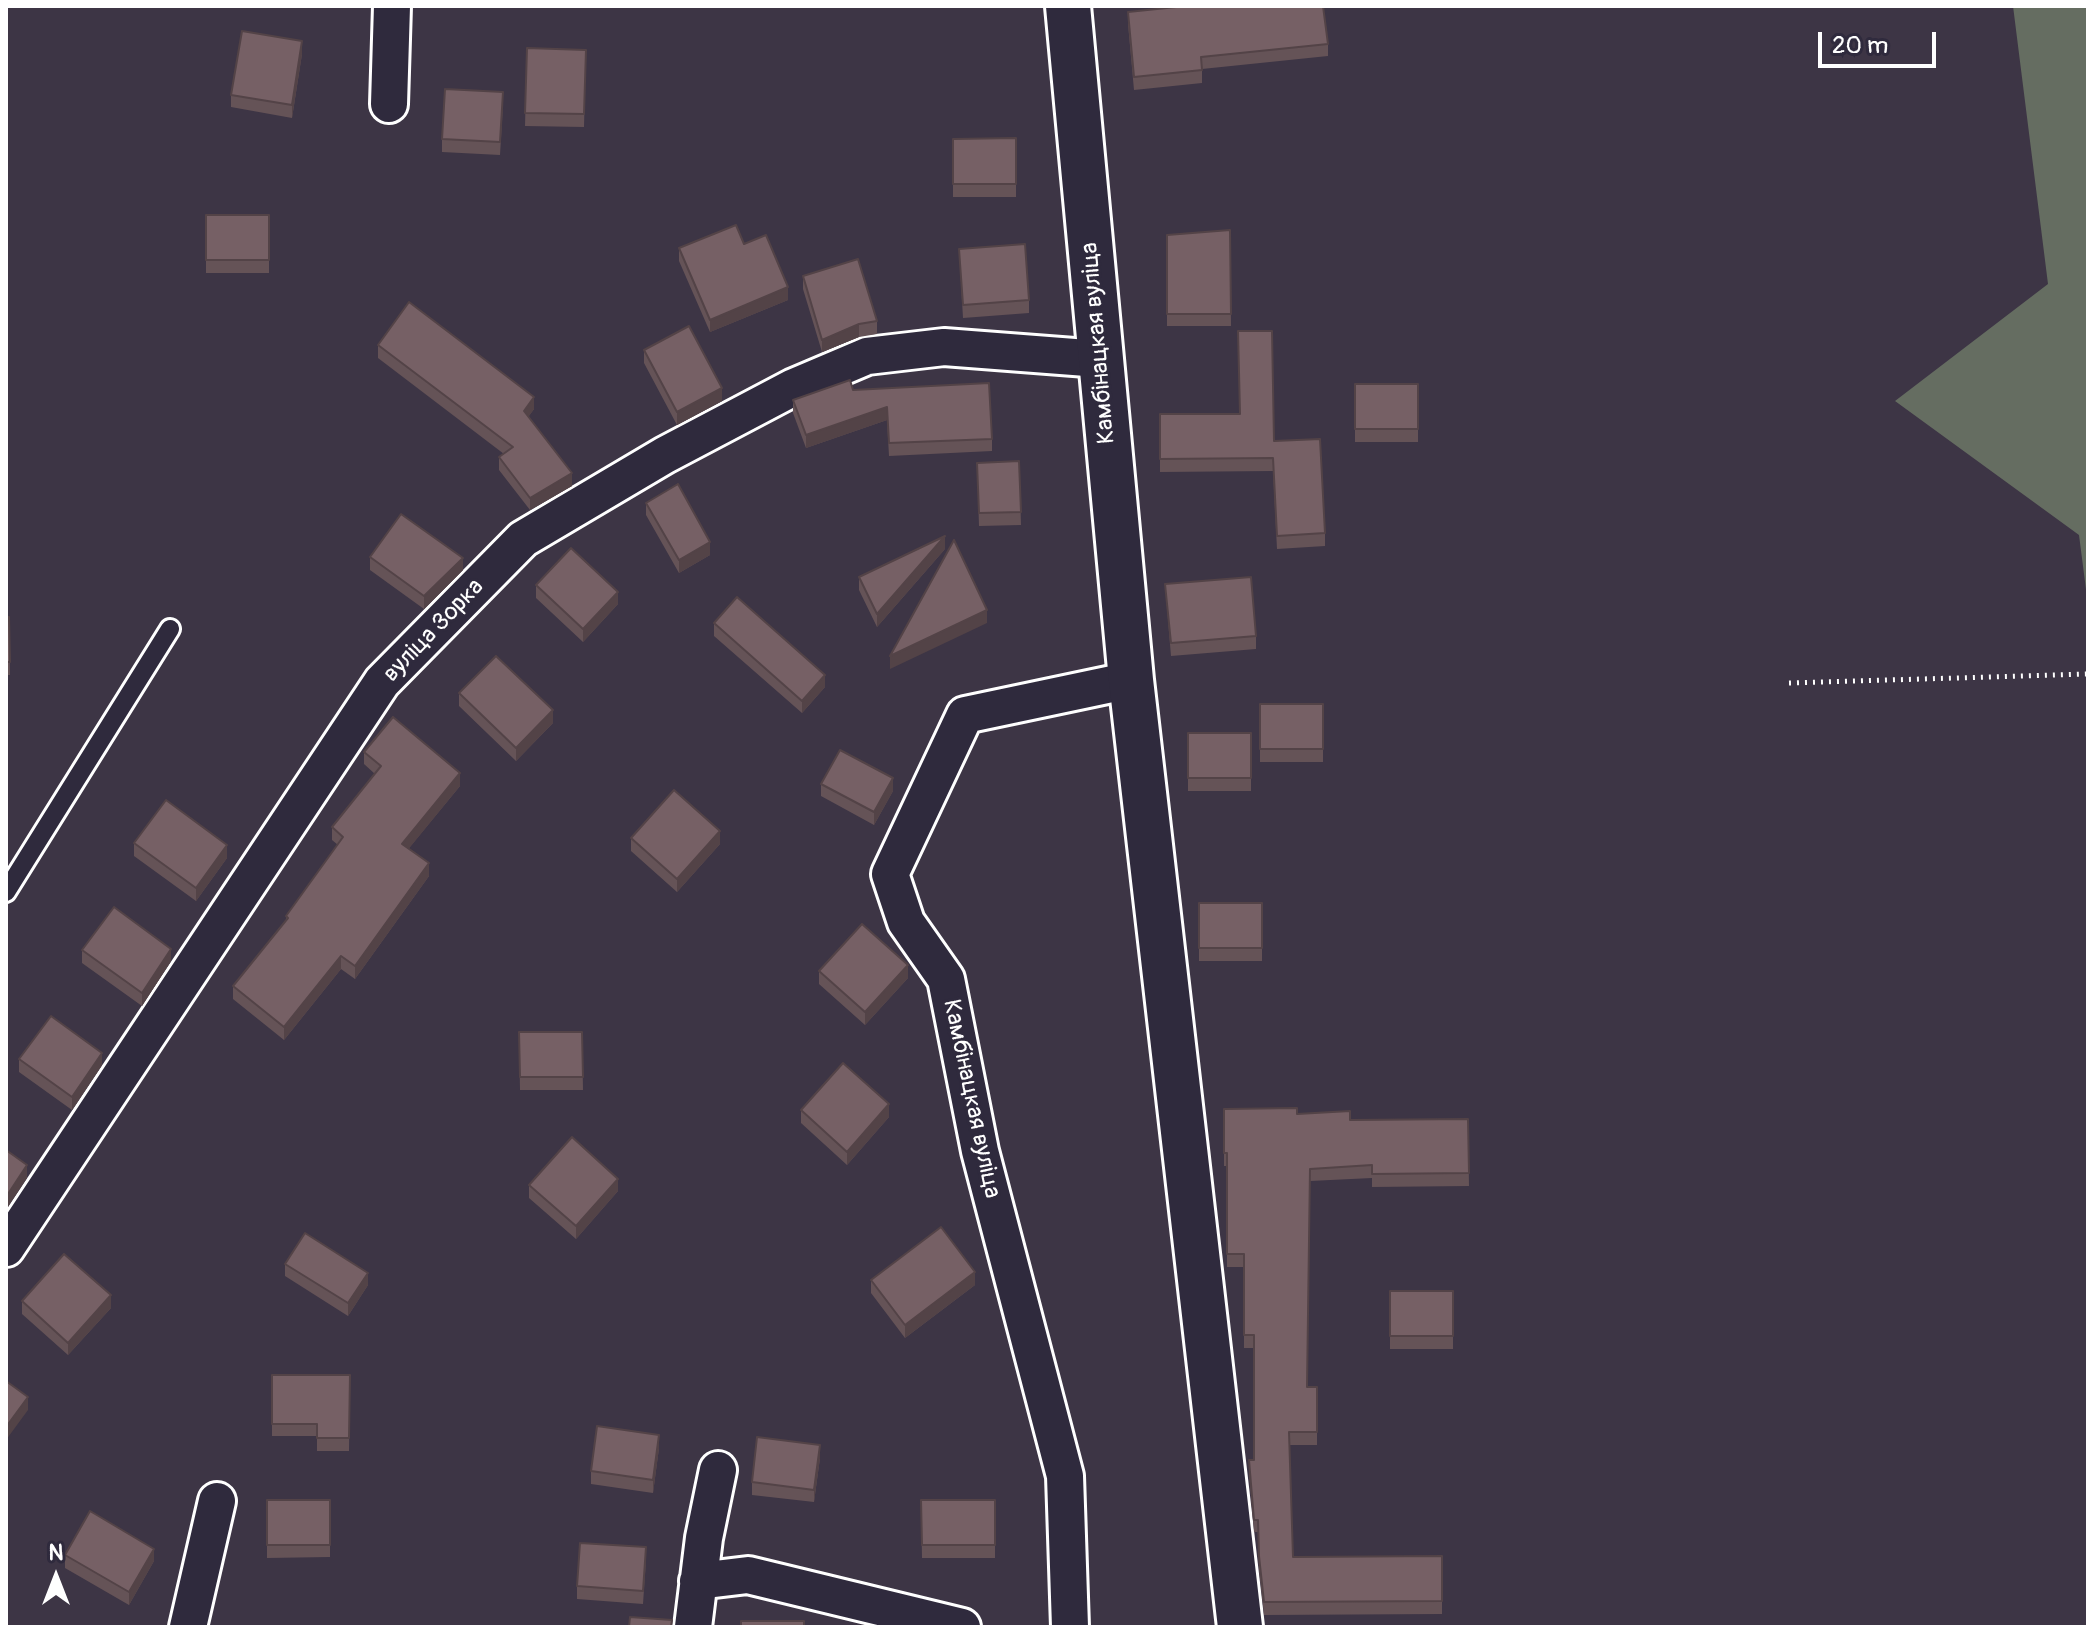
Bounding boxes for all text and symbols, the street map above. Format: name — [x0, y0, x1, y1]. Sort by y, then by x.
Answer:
scale bar — [1822, 16, 1940, 66]
text: 20 m — [1832, 31, 1888, 60]
street label: Камбінацкая вуліца — [1076, 241, 1122, 445]
street label: вуліца Зорка — [378, 573, 490, 689]
street label: Камбінацкая вуліца — [936, 997, 1006, 1201]
north arrow — [16, 1537, 96, 1617]
text: N — [49, 1539, 63, 1567]

